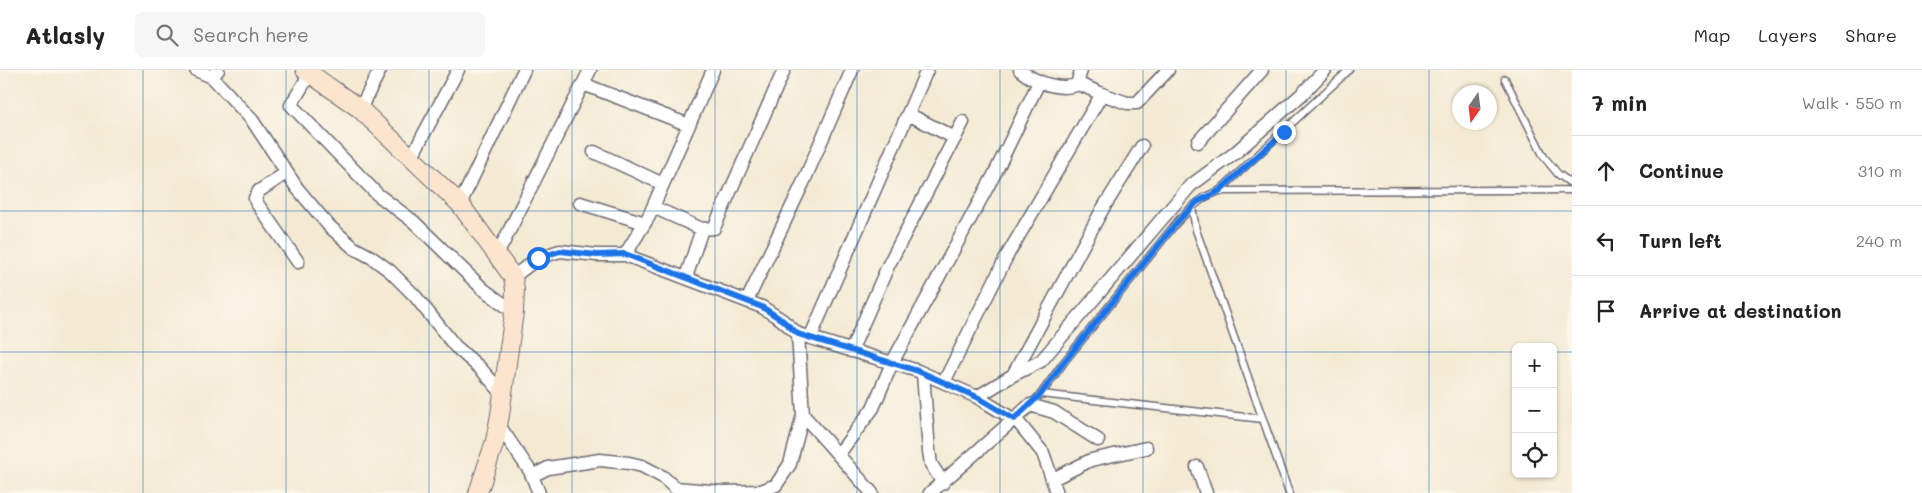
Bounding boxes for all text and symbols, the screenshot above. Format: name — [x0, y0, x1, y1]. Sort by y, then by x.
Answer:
search box — [135, 12, 485, 57]
text: Atlasly — [25, 19, 105, 50]
icon: search — [153, 21, 181, 49]
text: Search here — [193, 22, 309, 47]
text: Map — [1694, 23, 1730, 47]
text: Layers — [1758, 23, 1817, 47]
text: Share — [1845, 23, 1897, 47]
north arrow — [1452, 85, 1497, 130]
text: 7 min — [1592, 89, 1647, 116]
text: Walk · 550 m — [1802, 92, 1902, 113]
route end — [1273, 121, 1296, 144]
icon: ahead — [1592, 157, 1620, 185]
text: Continue — [1639, 158, 1724, 183]
text: 310 m — [1858, 160, 1902, 181]
icon: left — [1592, 227, 1620, 255]
text: Turn left — [1639, 228, 1722, 253]
text: 240 m — [1856, 230, 1902, 251]
route start — [527, 247, 550, 270]
icon: arrive — [1592, 297, 1620, 325]
text: Arrive at destination — [1639, 298, 1842, 323]
map controls — [1512, 343, 1557, 478]
button: + — [1512, 343, 1557, 388]
button: − — [1512, 388, 1557, 433]
button: locate — [1512, 433, 1557, 478]

